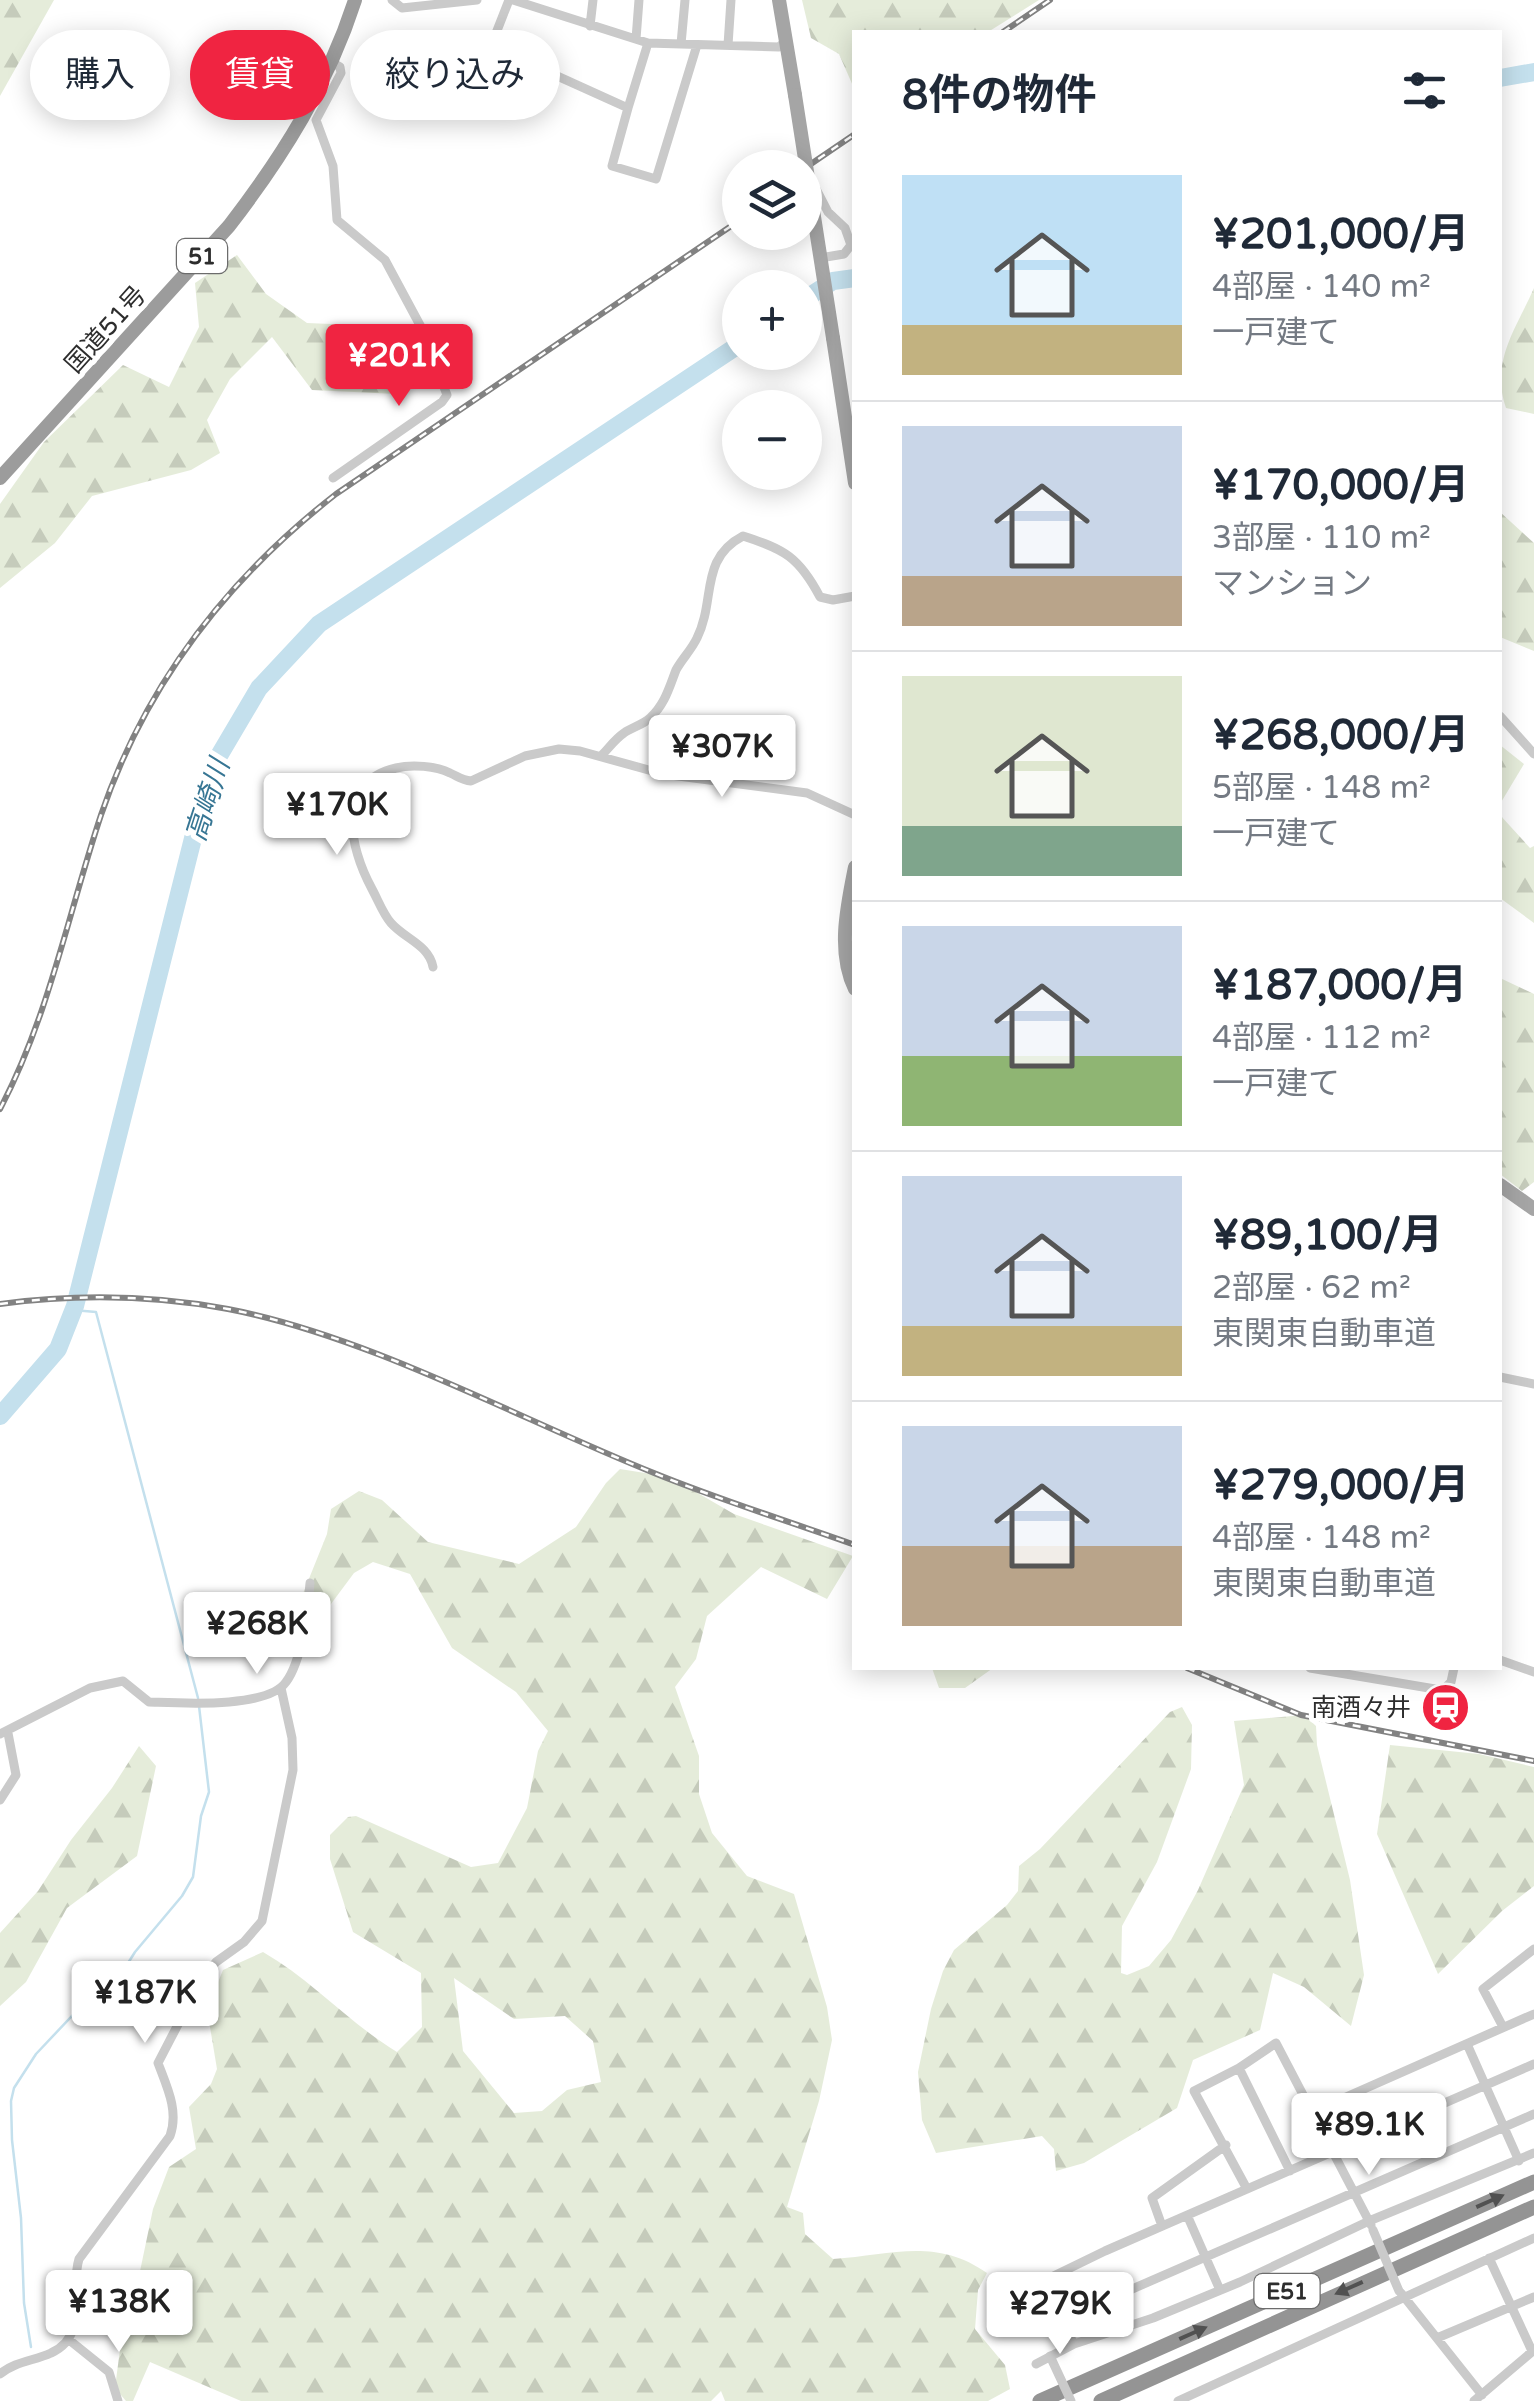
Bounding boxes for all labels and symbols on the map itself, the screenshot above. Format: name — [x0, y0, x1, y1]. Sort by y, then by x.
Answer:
road number: 51 — [177, 239, 227, 273]
street label: 国道51号 — [59, 280, 152, 379]
pin: ¥201K — [329, 324, 469, 409]
pin: ¥307K — [652, 715, 792, 800]
water label: 高崎川 — [179, 752, 238, 846]
pin: ¥170K — [267, 773, 407, 858]
pin: ¥268K — [187, 1592, 327, 1677]
station icon: 南酒々井 — [1420, 1681, 1472, 1733]
place label: 南酒々井 — [1311, 1693, 1411, 1723]
pin: ¥187K — [75, 1961, 215, 2046]
pin: ¥89.1K — [1288, 2093, 1450, 2178]
one-way arrow — [1475, 2193, 1505, 2209]
pin: ¥138K — [49, 2270, 189, 2355]
pin: ¥279K — [990, 2272, 1130, 2357]
road number: E51 — [1254, 2274, 1320, 2308]
one-way arrow — [1334, 2280, 1363, 2297]
one-way arrow — [1178, 2325, 1208, 2341]

